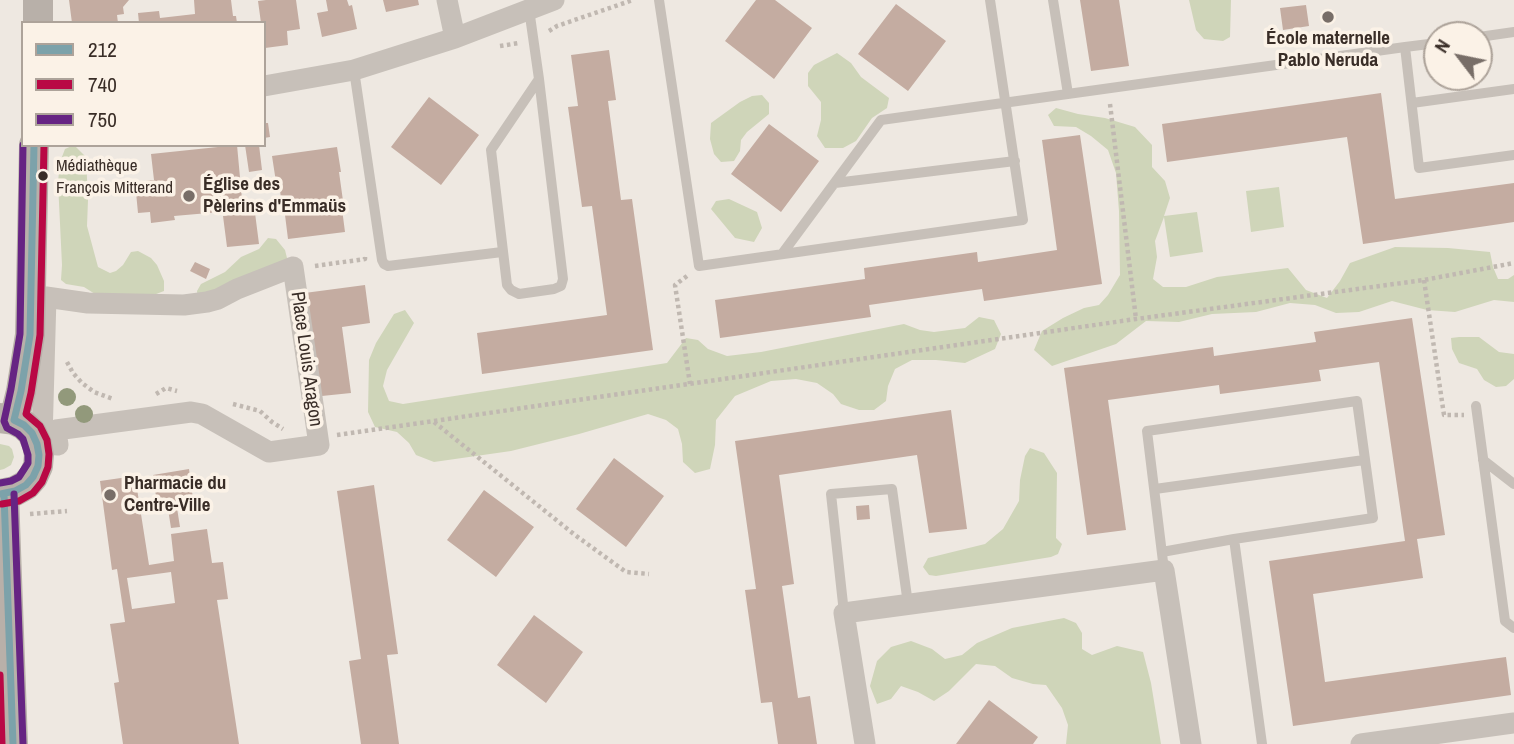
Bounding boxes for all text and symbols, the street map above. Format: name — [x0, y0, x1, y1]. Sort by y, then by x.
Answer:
marker: École maternelle Pablo Neruda — [1320, 9, 1336, 25]
legend — [21, 21, 266, 147]
north arrow — [1423, 21, 1493, 91]
place label: École maternelle Pablo Neruda — [1266, 28, 1390, 72]
text: N — [1428, 34, 1456, 58]
text: 212 — [88, 35, 117, 64]
text: 740 — [88, 70, 117, 99]
text: 750 — [88, 105, 117, 134]
place label: Médiathèque François Mitterand — [56, 156, 173, 196]
marker: Médiathèque François Mitterand — [36, 169, 50, 183]
place label: Église des Pèlerins d'Emmaüs — [203, 174, 346, 218]
marker: Église des Pèlerins d'Emmaüs — [181, 188, 197, 204]
street label: Place Louis Aragon — [285, 290, 327, 428]
place label: Pharmacie du Centre-Ville — [124, 473, 226, 517]
marker: Pharmacie du Centre-Ville — [102, 487, 118, 503]

